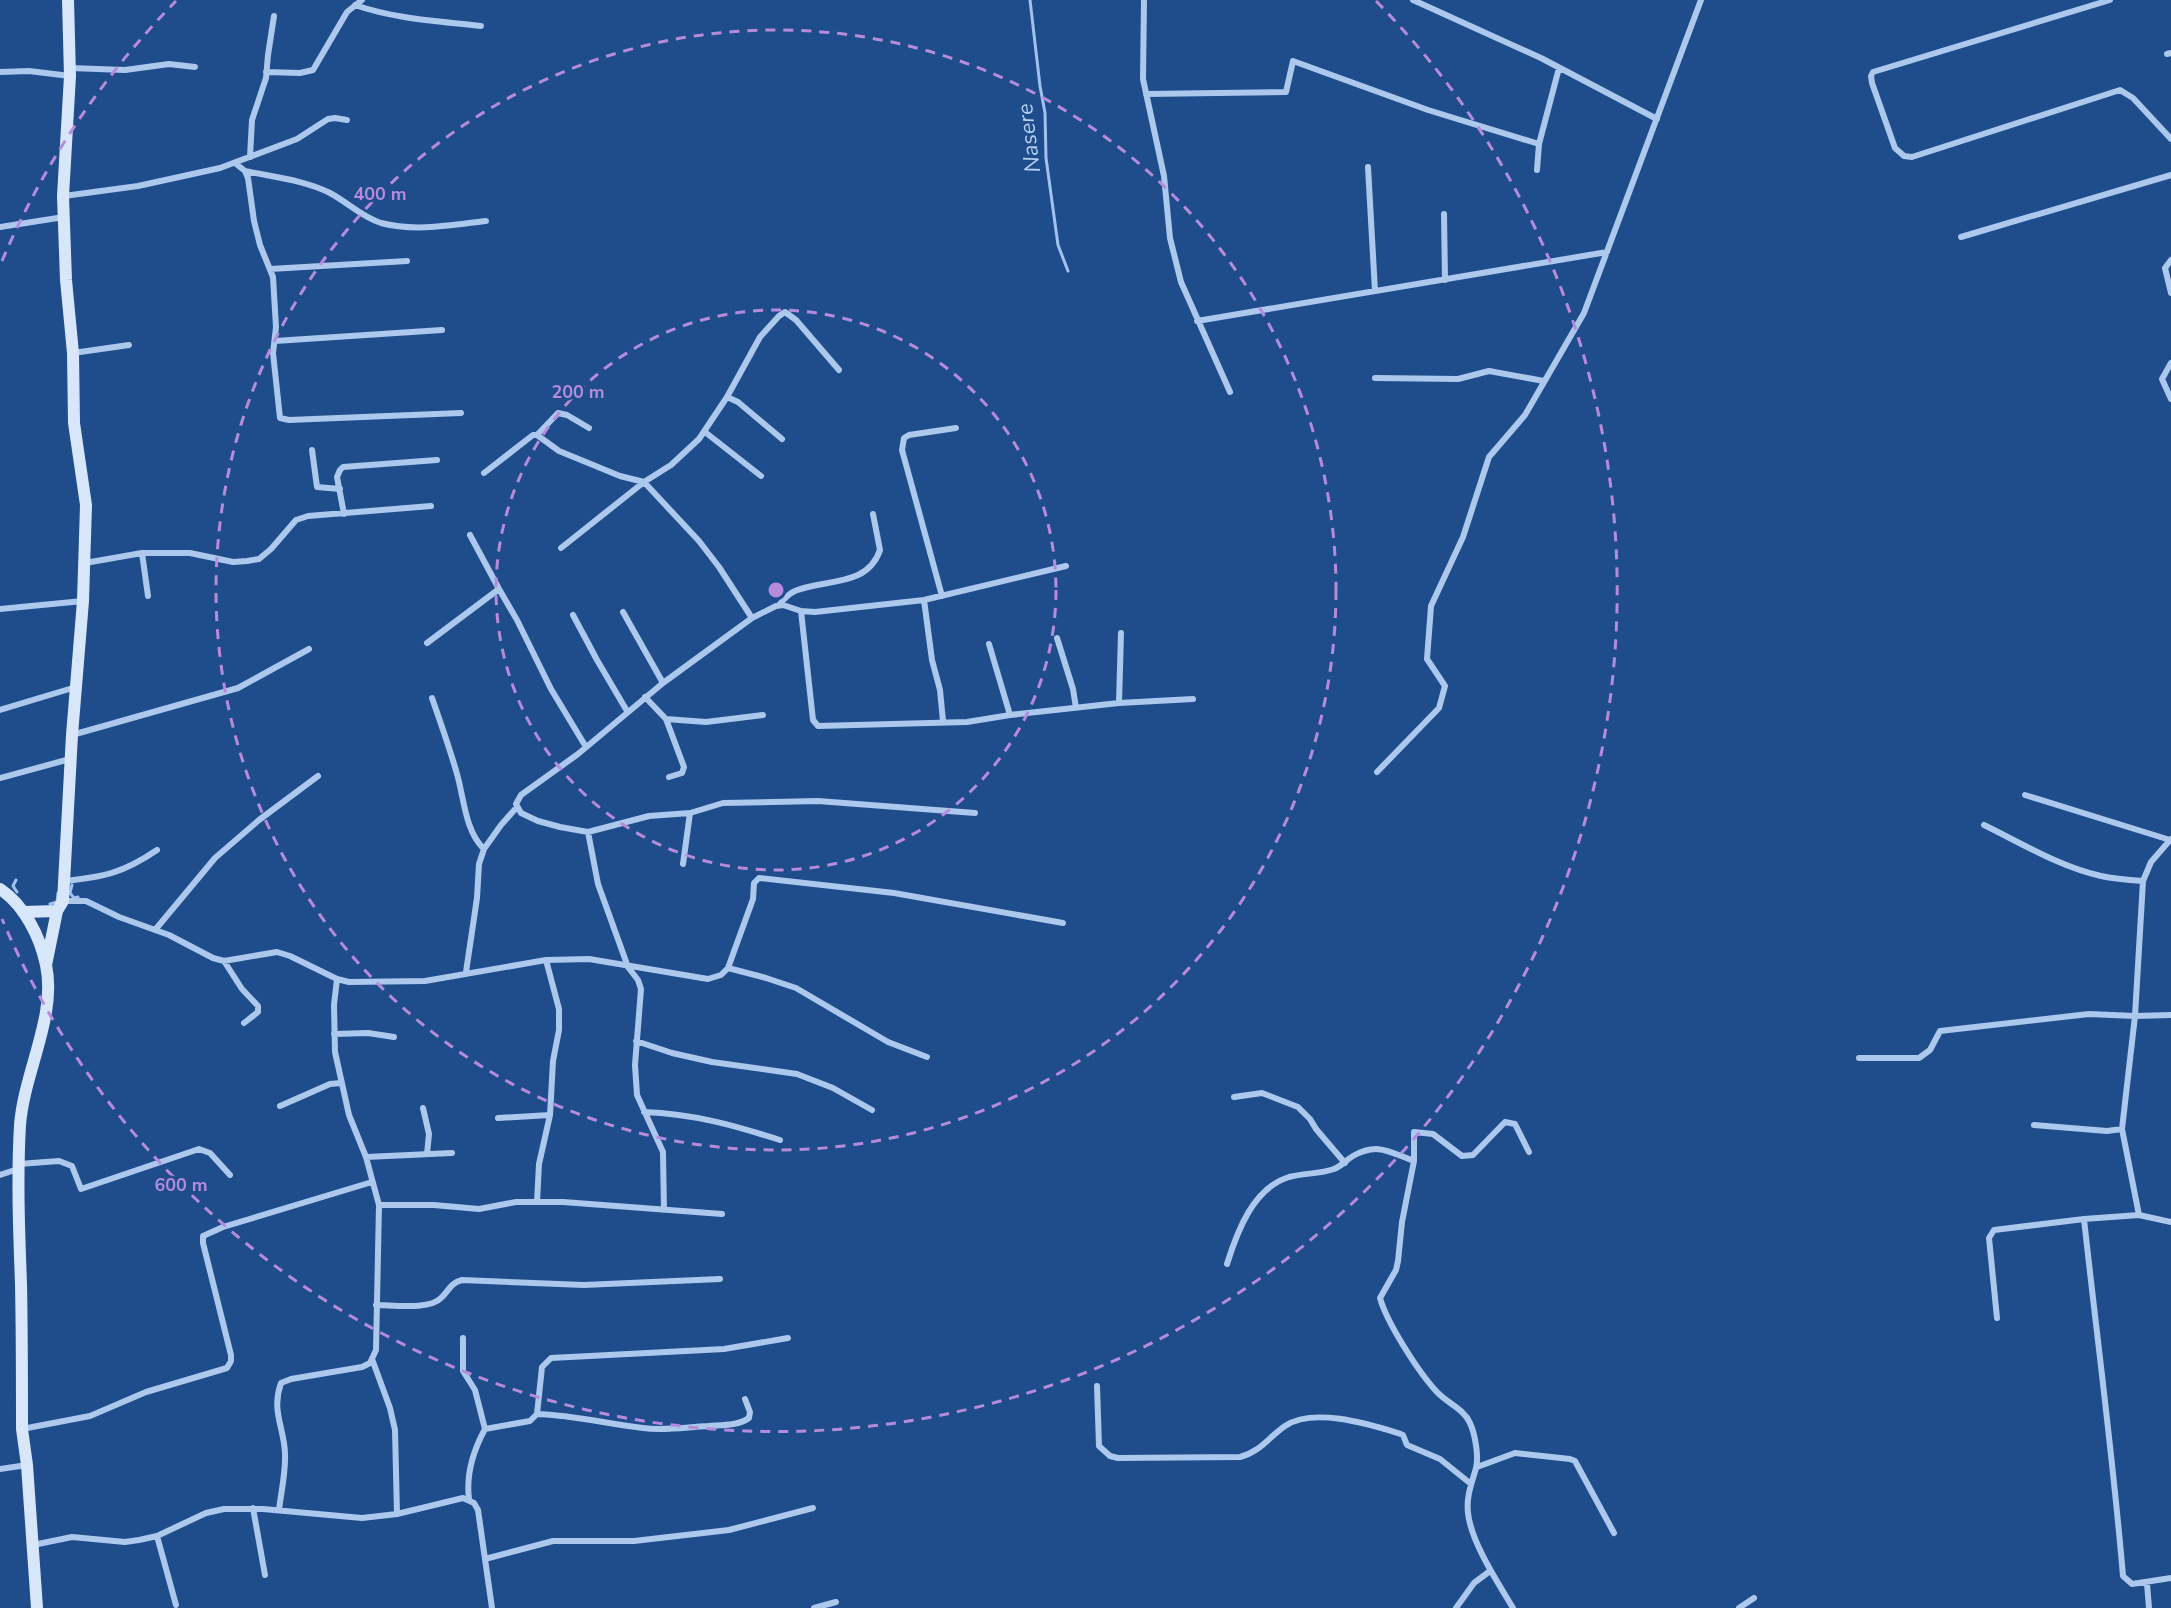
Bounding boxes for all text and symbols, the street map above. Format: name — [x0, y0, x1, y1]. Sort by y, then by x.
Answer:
water label: Nasere — [1010, 101, 1048, 174]
text: 400 m — [353, 182, 407, 206]
text: 200 m — [551, 380, 605, 404]
centre of rings — [766, 580, 786, 600]
text: 600 m — [154, 1173, 208, 1197]

